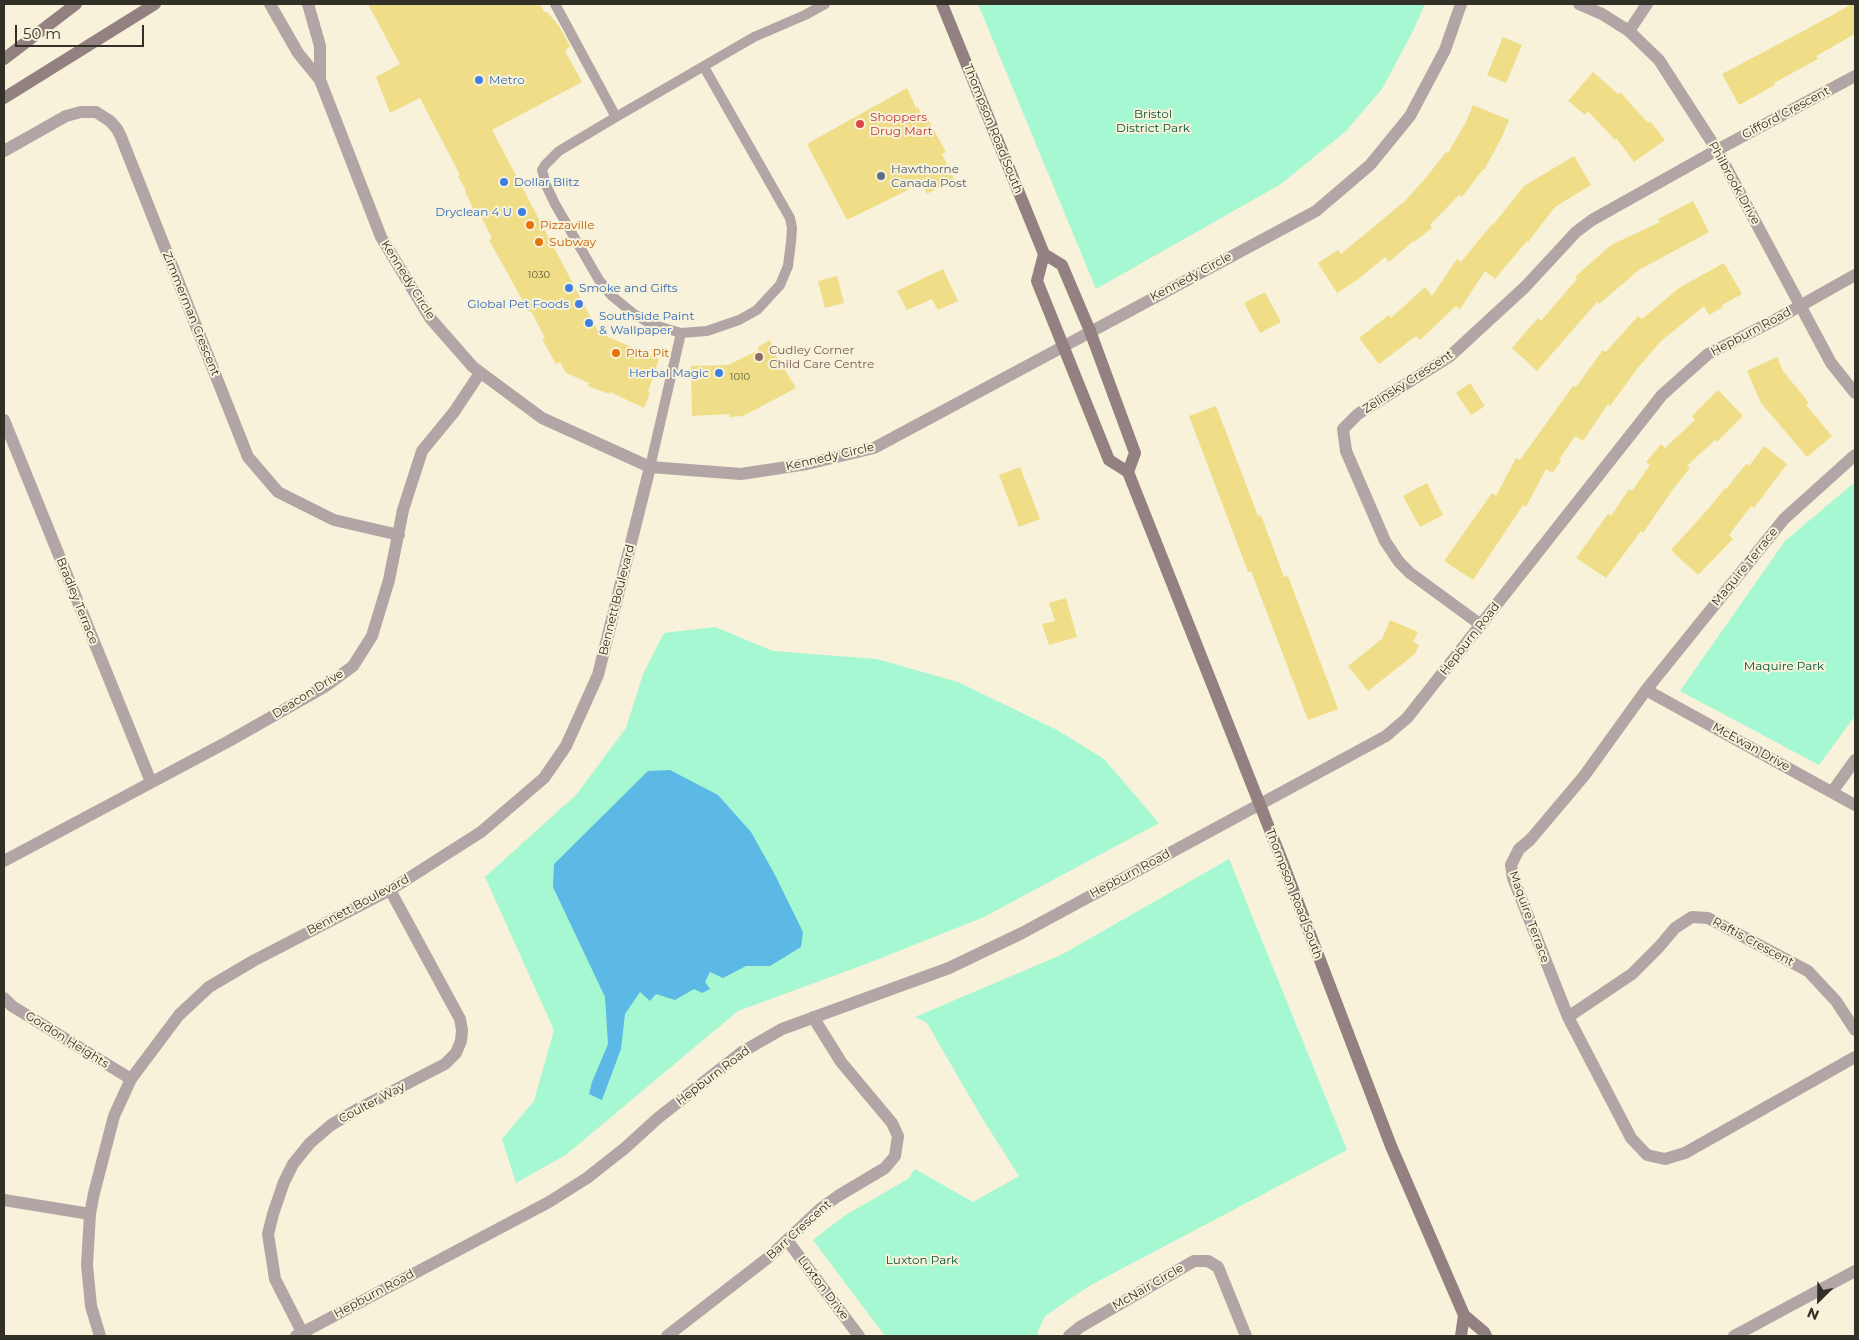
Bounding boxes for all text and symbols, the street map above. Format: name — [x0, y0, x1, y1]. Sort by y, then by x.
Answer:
scale bar — [18, 15, 146, 47]
text: 50 m — [23, 24, 61, 43]
street label: Thompson Road South — [960, 62, 1026, 196]
place label: Metro — [489, 73, 525, 87]
marker: Metro — [473, 74, 485, 86]
street label: Gifford Crescent — [1740, 84, 1832, 142]
park label: Bristol District Park — [1116, 107, 1190, 135]
place label: Shoppers Drug Mart — [870, 110, 933, 138]
marker: Shoppers Drug Mart — [854, 118, 866, 130]
street label: Philbrook Drive — [1705, 139, 1763, 227]
place label: Hawthorne Canada Post — [891, 162, 967, 190]
marker: Hawthorne Canada Post — [875, 170, 887, 182]
place label: Dollar Blitz — [514, 175, 579, 189]
marker: Dollar Blitz — [498, 176, 510, 188]
place label: Dryclean 4 U — [435, 205, 512, 219]
marker: Dryclean 4 U — [516, 206, 528, 218]
place label: Pizzaville — [540, 218, 595, 232]
marker: Pizzaville — [524, 219, 536, 231]
place label: Subway — [549, 235, 596, 249]
marker: Subway — [533, 236, 545, 248]
street label: Kennedy Circle — [378, 238, 438, 322]
street label: Kennedy Circle — [1148, 249, 1234, 305]
street label: Zimmerman Crescent — [159, 250, 223, 378]
house number: 1030 — [528, 269, 550, 281]
place label: Smoke and Gifts — [579, 281, 678, 295]
marker: Smoke and Gifts — [563, 282, 575, 294]
place label: Global Pet Foods — [467, 297, 569, 311]
marker: Global Pet Foods — [573, 298, 585, 310]
street label: Hepburn Road — [1708, 305, 1794, 359]
place label: Southside Paint & Wallpaper — [599, 309, 694, 337]
marker: Southside Paint & Wallpaper — [583, 317, 595, 329]
place label: Cudley Corner Child Care Centre — [769, 343, 874, 371]
place label: Pita Pit — [626, 346, 669, 360]
marker: Pita Pit — [610, 347, 622, 359]
street label: Zelinsky Crescent — [1360, 347, 1456, 417]
marker: Cudley Corner Child Care Centre — [753, 351, 765, 363]
place label: Herbal Magic — [629, 366, 709, 380]
marker: Herbal Magic — [713, 367, 725, 379]
house number: 1010 — [730, 371, 750, 383]
street label: Kennedy Circle — [784, 440, 876, 474]
street label: Maquire Terrace — [1709, 525, 1781, 609]
street label: Bennett Boulevard — [596, 543, 638, 657]
street label: Bradley Terrace — [53, 556, 101, 646]
street label: Hepburn Road — [1437, 600, 1503, 678]
park label: Maquire Park — [1744, 659, 1824, 673]
street label: Deacon Drive — [270, 666, 346, 722]
street label: McEwan Drive — [1710, 720, 1792, 774]
street label: Thompson Road South — [1262, 827, 1326, 961]
street label: Hepburn Road — [1087, 847, 1173, 901]
street label: Maquire Terrace — [1506, 869, 1552, 965]
street label: Bennett Boulevard — [304, 872, 412, 938]
street label: Raftis Crescent — [1710, 915, 1796, 969]
street label: Gordon Heights — [23, 1009, 111, 1071]
street label: Hepburn Road — [673, 1044, 753, 1108]
street label: Coulter Way — [336, 1080, 408, 1126]
street label: Barr Crescent — [764, 1197, 834, 1263]
street label: Luxton Drive — [794, 1253, 852, 1323]
park label: Luxton Park — [886, 1253, 958, 1267]
street label: McNair Circle — [1110, 1261, 1186, 1313]
street label: Hepburn Road — [331, 1267, 417, 1321]
north arrow — [1794, 1275, 1844, 1325]
text: N — [1804, 1303, 1822, 1324]

